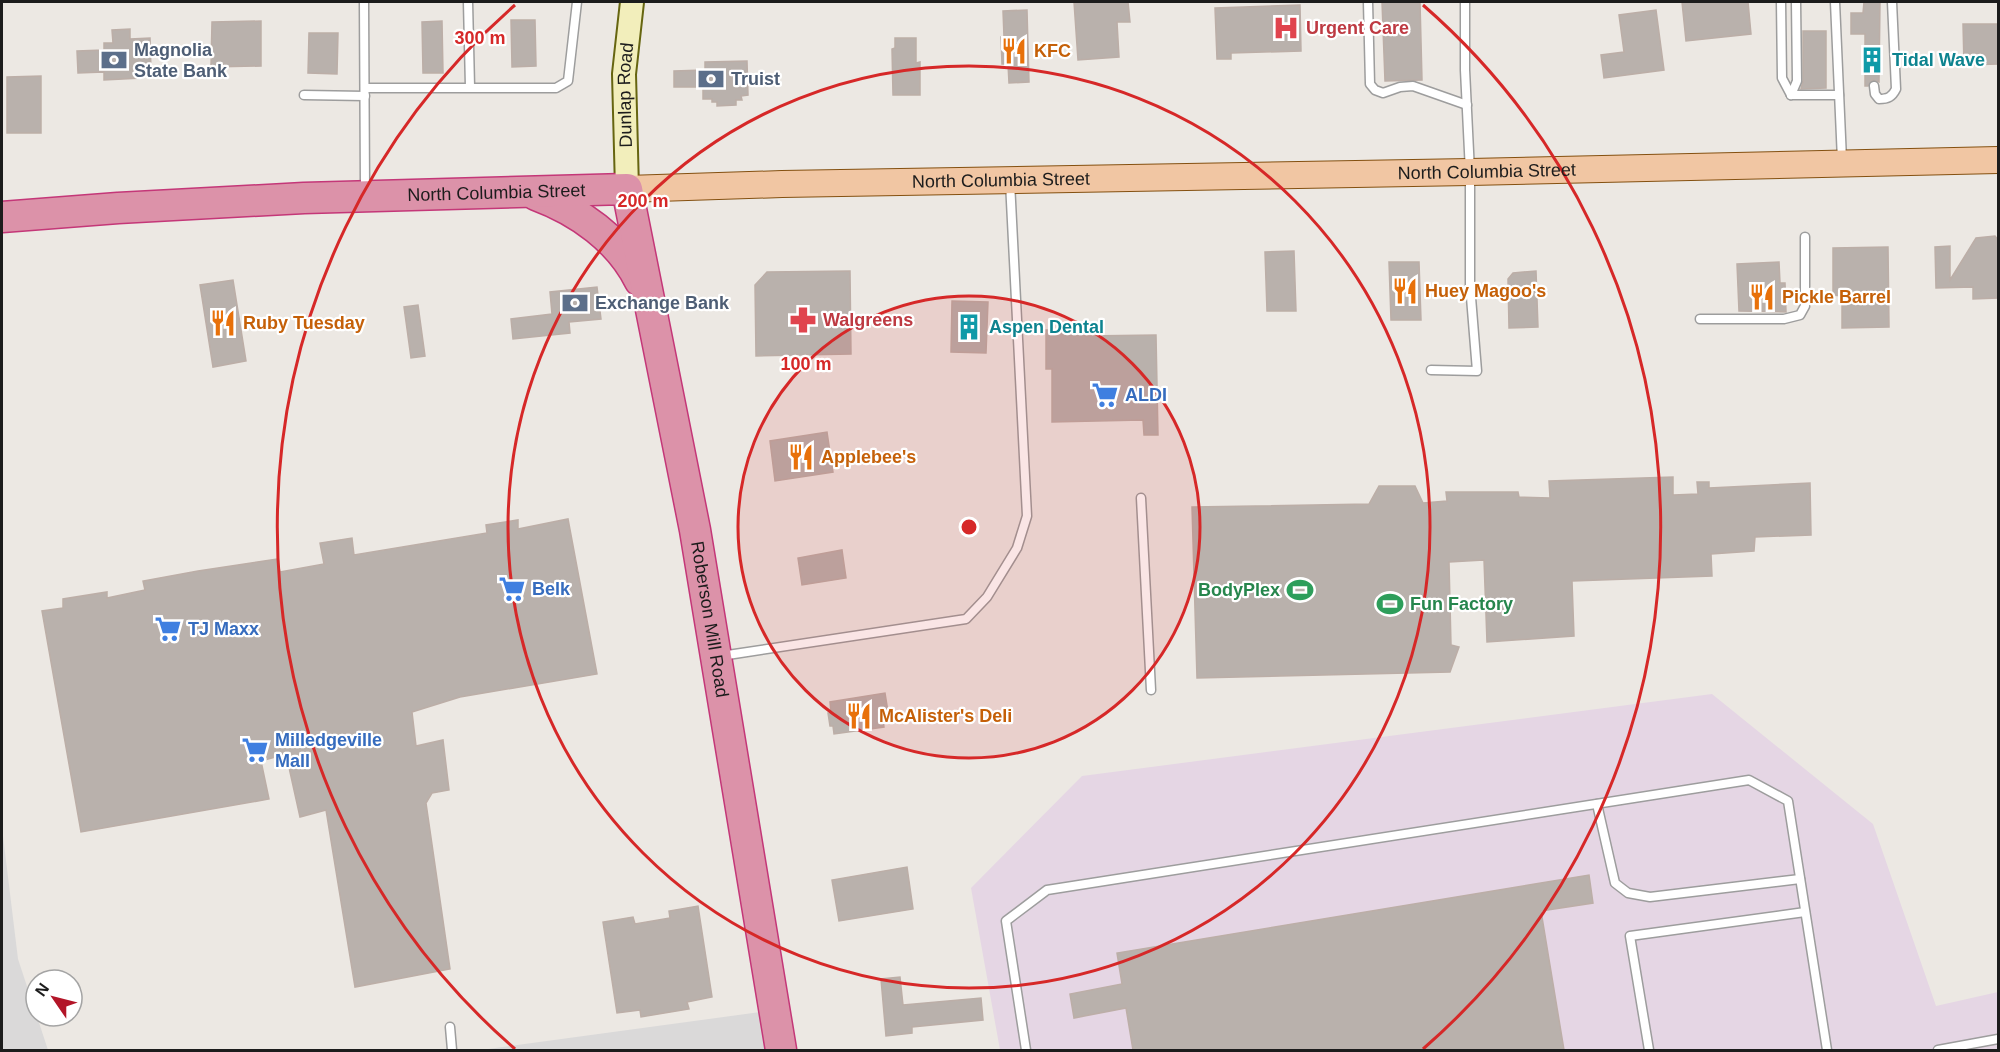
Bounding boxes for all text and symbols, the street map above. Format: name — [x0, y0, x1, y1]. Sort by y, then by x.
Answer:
hospital icon: Urgent Care — [1271, 13, 1301, 43]
place label: Urgent Care — [1306, 18, 1409, 38]
text: 300 m — [454, 28, 506, 48]
restaurant icon: KFC — [999, 36, 1029, 66]
place label: Magnolia State Bank — [134, 40, 228, 81]
place label: KFC — [1034, 41, 1071, 61]
street label: Dunlap Road — [614, 42, 637, 148]
bank icon: Magnolia State Bank — [99, 45, 129, 75]
building icon: Tidal Wave — [1857, 45, 1887, 75]
place label: Tidal Wave — [1892, 50, 1985, 70]
bank icon: Truist — [696, 64, 726, 94]
place label: Truist — [731, 69, 780, 89]
street label: North Columbia Street — [1398, 160, 1576, 183]
street label: North Columbia Street — [912, 169, 1090, 192]
street label: North Columbia Street — [407, 180, 586, 205]
text: 200 m — [617, 191, 669, 211]
restaurant icon: Huey Magoo's — [1390, 276, 1420, 306]
place label: Huey Magoo's — [1425, 281, 1546, 301]
restaurant icon: Pickle Barrel — [1747, 282, 1777, 312]
place label: Pickle Barrel — [1782, 287, 1891, 307]
bank icon: Exchange Bank — [560, 288, 590, 318]
place label: Exchange Bank — [595, 293, 730, 313]
pharmacy icon: Walgreens — [788, 305, 818, 335]
restaurant icon: Ruby Tuesday — [208, 308, 238, 338]
place label: Walgreens — [823, 310, 913, 330]
building icon: Aspen Dental — [954, 312, 984, 342]
place label: Ruby Tuesday — [243, 313, 365, 333]
place label: Aspen Dental — [989, 317, 1104, 337]
text: 100 m — [780, 354, 832, 374]
supermarket icon: ALDI — [1090, 380, 1120, 410]
place label: ALDI — [1125, 385, 1167, 405]
restaurant icon: Applebee's — [786, 442, 816, 472]
place label: Applebee's — [821, 447, 916, 467]
centre of rings — [959, 517, 979, 537]
street label: Roberson Mill Road — [687, 540, 733, 699]
supermarket icon: Belk — [497, 574, 527, 604]
sports icon: BodyPlex — [1285, 575, 1315, 605]
place label: Belk — [532, 579, 571, 599]
place label: BodyPlex — [1198, 580, 1280, 600]
sports icon: Fun Factory — [1375, 589, 1405, 619]
place label: Fun Factory — [1410, 594, 1513, 614]
supermarket icon: TJ Maxx — [153, 614, 183, 644]
place label: TJ Maxx — [188, 619, 259, 639]
restaurant icon: McAlister's Deli — [844, 701, 874, 731]
place label: McAlister's Deli — [879, 706, 1012, 726]
place label: Milledgeville Mall — [275, 730, 382, 771]
supermarket icon: Milledgeville Mall — [240, 735, 270, 765]
north arrow — [24, 968, 84, 1028]
text: N — [32, 980, 52, 999]

